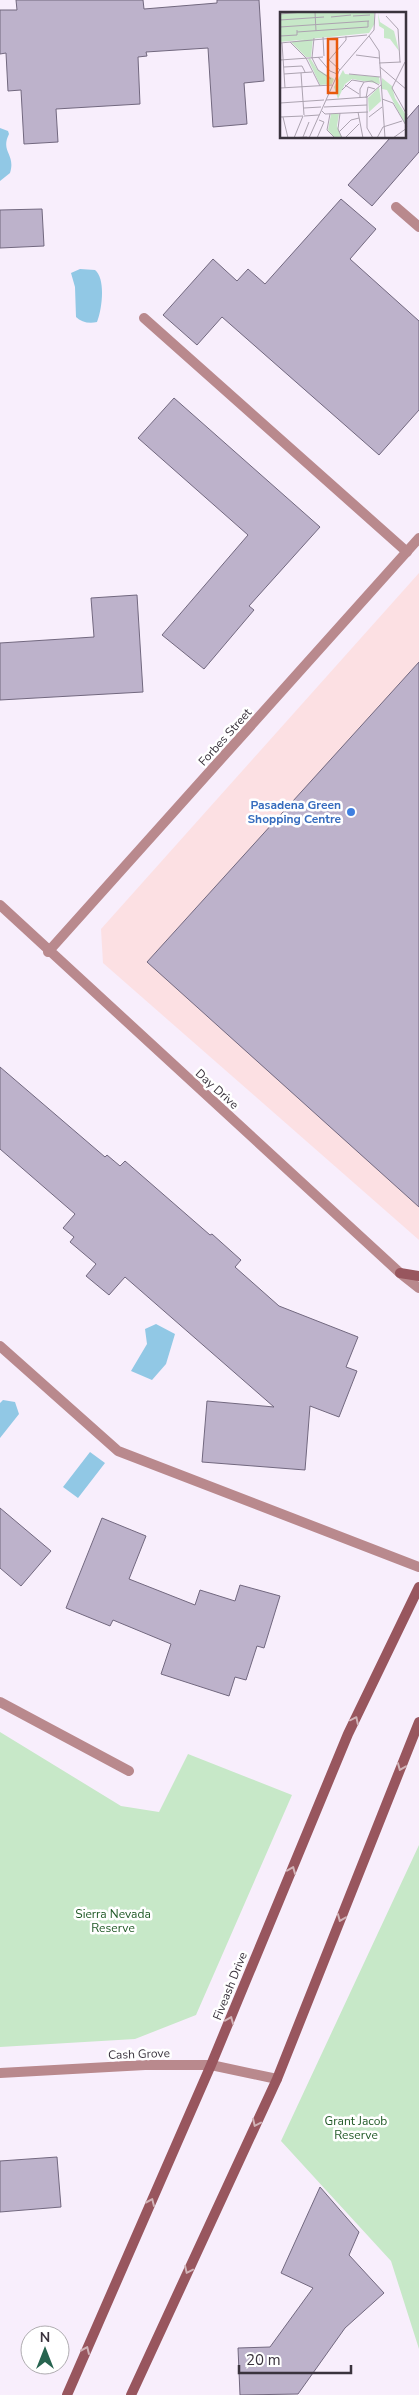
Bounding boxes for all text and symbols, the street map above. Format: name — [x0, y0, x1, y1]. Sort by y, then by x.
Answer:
inset map — [280, 12, 406, 139]
street label: Forbes Street — [195, 704, 256, 769]
place label: Pasadena Green Shopping Centre — [248, 797, 341, 827]
marker: Pasadena Green Shopping Centre — [345, 806, 357, 818]
street label: Day Drive — [192, 1065, 242, 1113]
one-way arrow — [349, 1716, 359, 1725]
one-way arrow — [397, 1762, 407, 1771]
one-way arrow — [285, 1866, 296, 1875]
park label: Sierra Nevada Reserve — [75, 1906, 151, 1936]
one-way arrow — [337, 1913, 347, 1922]
street label: Fiveash Drive — [209, 1949, 251, 2023]
one-way arrow — [223, 2016, 234, 2025]
street label: Cash Grove — [108, 2045, 170, 2063]
park label: Grant Jacob Reserve — [325, 2113, 387, 2143]
one-way arrow — [252, 2118, 263, 2127]
one-way arrow — [145, 2198, 156, 2207]
one-way arrow — [185, 2265, 195, 2274]
north arrow — [20, 2325, 70, 2375]
text: N — [40, 2328, 50, 2347]
scale bar — [239, 2342, 352, 2374]
one-way arrow — [80, 2346, 91, 2355]
text: 20 m — [246, 2350, 281, 2370]

